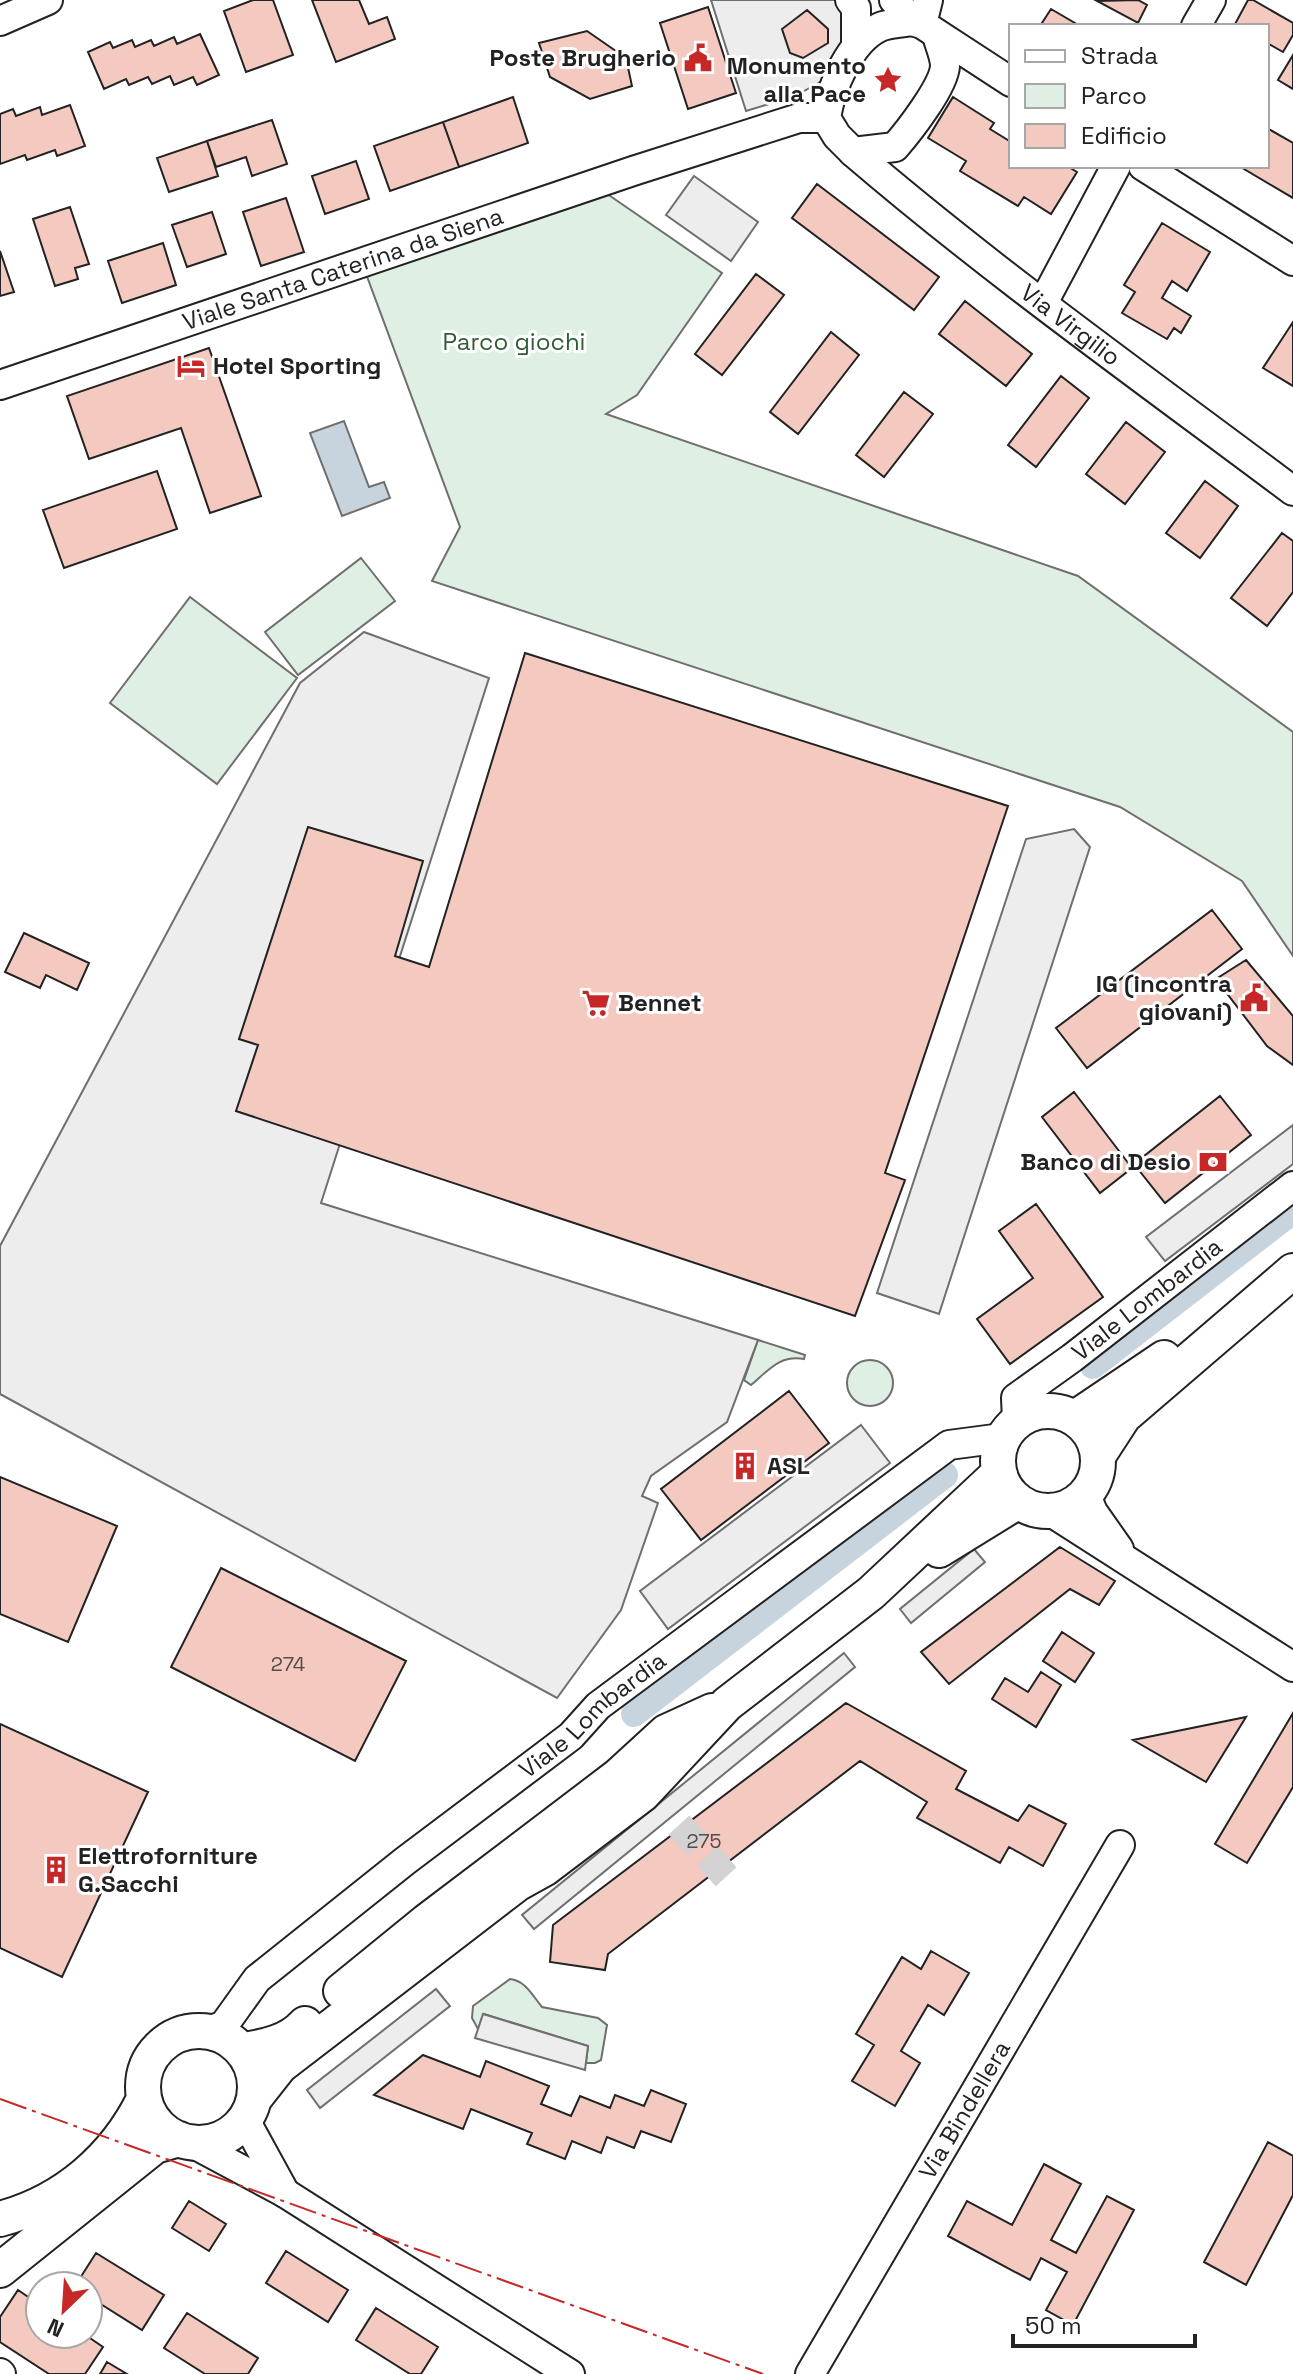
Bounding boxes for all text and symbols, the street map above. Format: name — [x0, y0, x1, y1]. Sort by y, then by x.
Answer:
legend — [1009, 24, 1269, 168]
text: Strada — [1081, 40, 1158, 71]
place label: Poste Brugherio — [490, 42, 676, 73]
public building icon: Poste Brugherio — [683, 43, 713, 73]
place label: Monumento alla Pace — [727, 50, 866, 109]
place icon: Monumento alla Pace — [873, 65, 903, 95]
text: Parco — [1081, 80, 1147, 111]
text: Edificio — [1081, 120, 1167, 151]
street label: Viale Santa Caterina da Siena — [178, 200, 507, 337]
street label: Via Virgilio — [1014, 277, 1127, 373]
park label: Parco giochi — [443, 326, 585, 357]
place label: Hotel Sporting — [213, 350, 381, 381]
hotel icon: Hotel Sporting — [176, 351, 206, 381]
place label: IG (incontra giovani) — [1096, 968, 1232, 1027]
public building icon: IG (incontra giovani) — [1239, 983, 1269, 1013]
place label: Bennet — [618, 987, 702, 1018]
supermarket icon: Bennet — [581, 988, 611, 1018]
place label: Banco di Desio — [1020, 1146, 1191, 1177]
bank icon: Banco di Desio — [1198, 1147, 1228, 1177]
street label: Viale Lombardia — [1065, 1231, 1228, 1367]
place label: ASL — [767, 1450, 810, 1481]
building icon: ASL — [730, 1451, 760, 1481]
street label: Viale Lombardia — [513, 1645, 672, 1785]
house number: 274 — [271, 1651, 305, 1677]
house number: 275 — [686, 1828, 722, 1854]
place label: Elettroforniture G.Sacchi — [78, 1840, 258, 1899]
building icon: Elettroforniture G.Sacchi — [41, 1855, 71, 1885]
street label: Via Bindellera — [912, 2035, 1017, 2185]
north arrow — [24, 2270, 104, 2350]
scale bar — [1013, 2298, 1195, 2348]
text: 50 m — [1025, 2310, 1082, 2341]
text: N — [43, 2312, 68, 2344]

